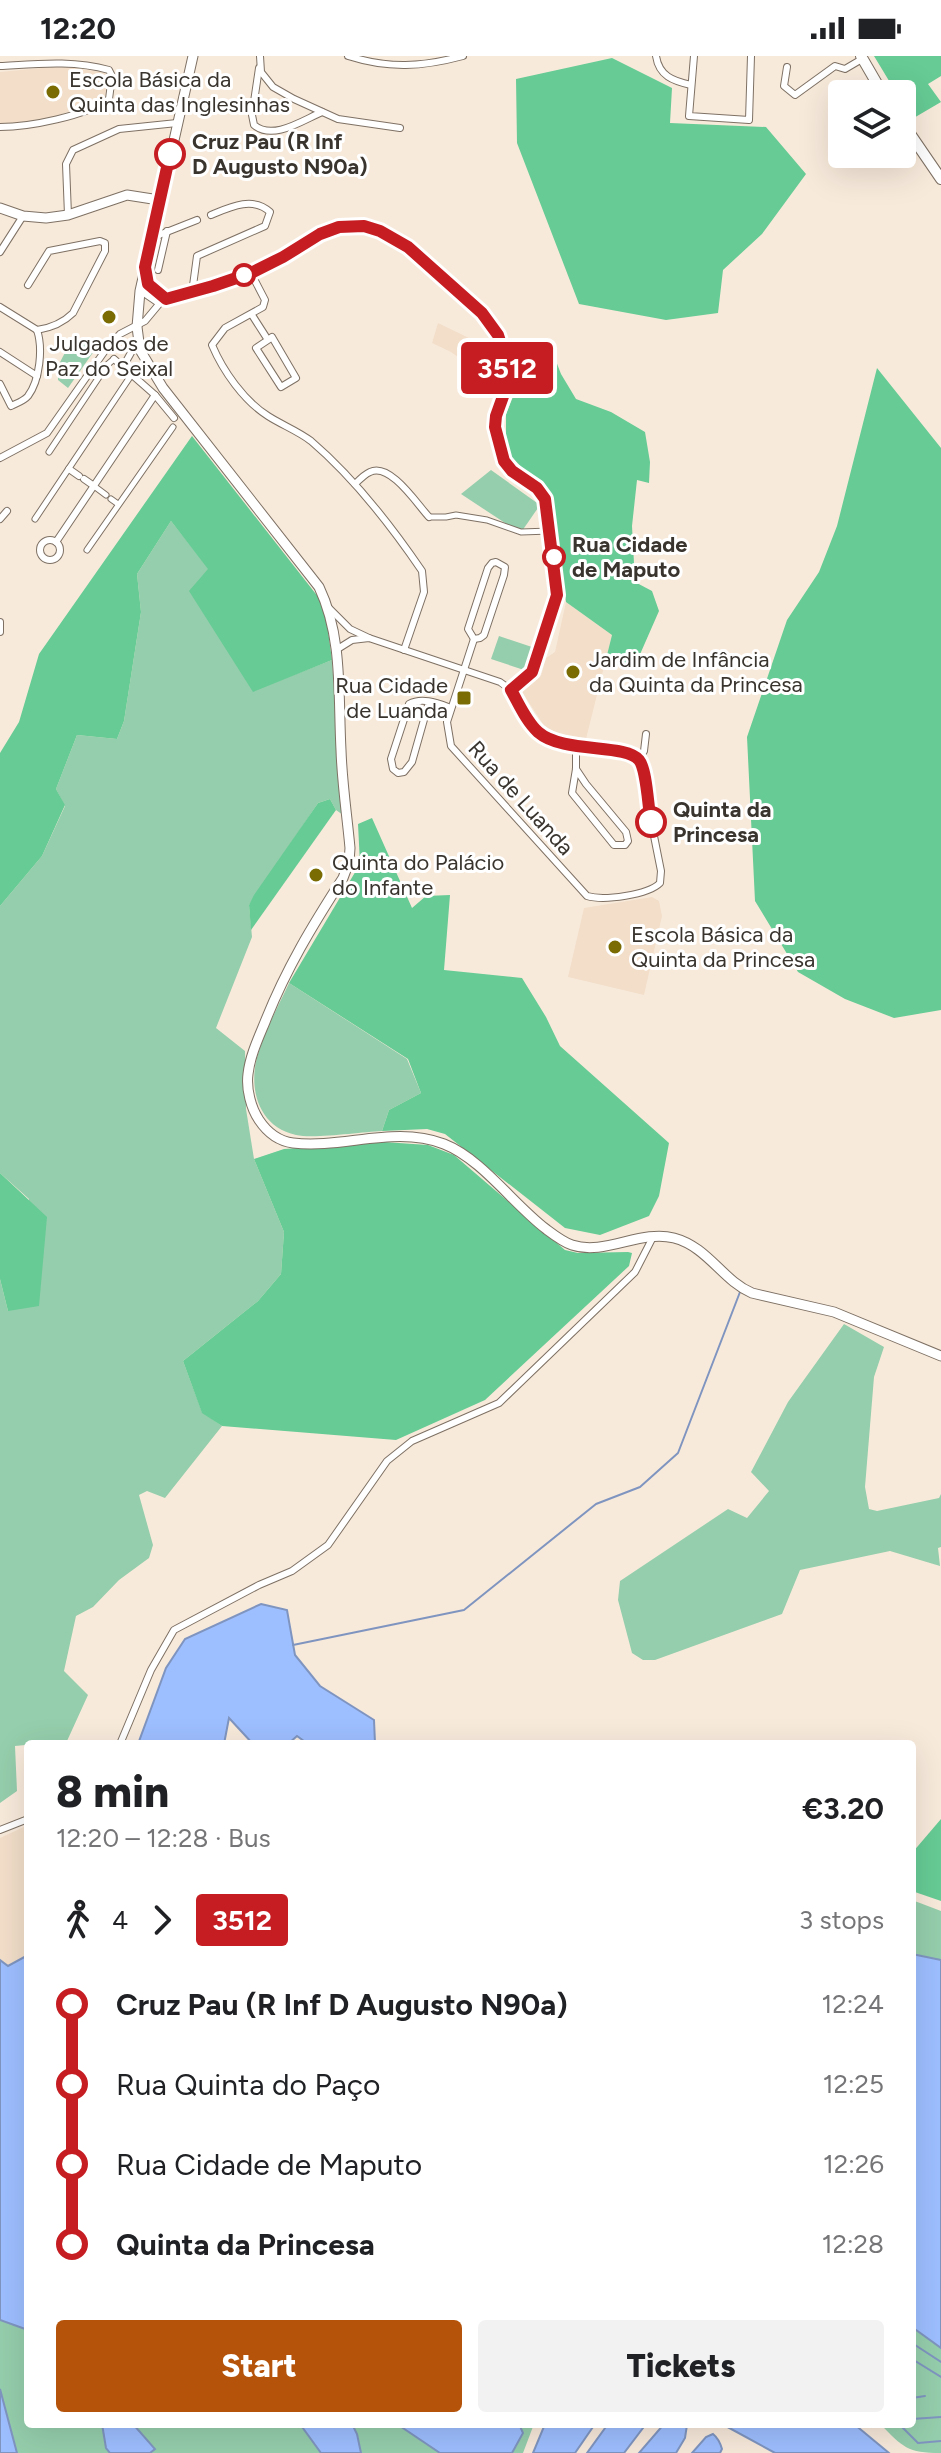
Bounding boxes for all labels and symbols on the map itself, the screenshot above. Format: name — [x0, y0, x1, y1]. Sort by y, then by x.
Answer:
place label: Escola Básica da Quinta das Inglesinhas — [69, 66, 290, 118]
marker: Escola Básica da Quinta das Inglesinhas — [44, 83, 62, 101]
place label: Cruz Pau (R Inf D Augusto N90a) — [192, 128, 368, 180]
marker: Cruz Pau (R Inf D Augusto N90a) — [155, 139, 185, 169]
unlabelled marker — [233, 264, 255, 286]
marker: Julgados de Paz do Seixal — [100, 308, 118, 326]
place label: Julgados de Paz do Seixal — [45, 330, 173, 382]
line badge: 3512 — [451, 342, 563, 394]
place label: Rua Cidade de Maputo — [572, 531, 687, 583]
marker: Rua Cidade de Maputo — [543, 546, 565, 568]
place label: Jardim de Infância da Quinta da Princesa — [589, 646, 803, 698]
marker: Jardim de Infância da Quinta da Princesa — [564, 663, 582, 681]
place label: Rua Cidade de Luanda — [335, 672, 448, 724]
marker: Rua Cidade de Luanda — [455, 689, 473, 707]
street label: Rua de Luanda — [463, 735, 579, 861]
place label: Quinta da Princesa — [673, 796, 772, 848]
marker: Quinta da Princesa — [636, 807, 666, 837]
place label: Quinta do Palácio do Infante — [332, 849, 504, 901]
marker: Quinta do Palácio do Infante — [307, 866, 325, 884]
place label: Escola Básica da Quinta da Princesa — [631, 921, 815, 973]
marker: Escola Básica da Quinta da Princesa — [606, 938, 624, 956]

